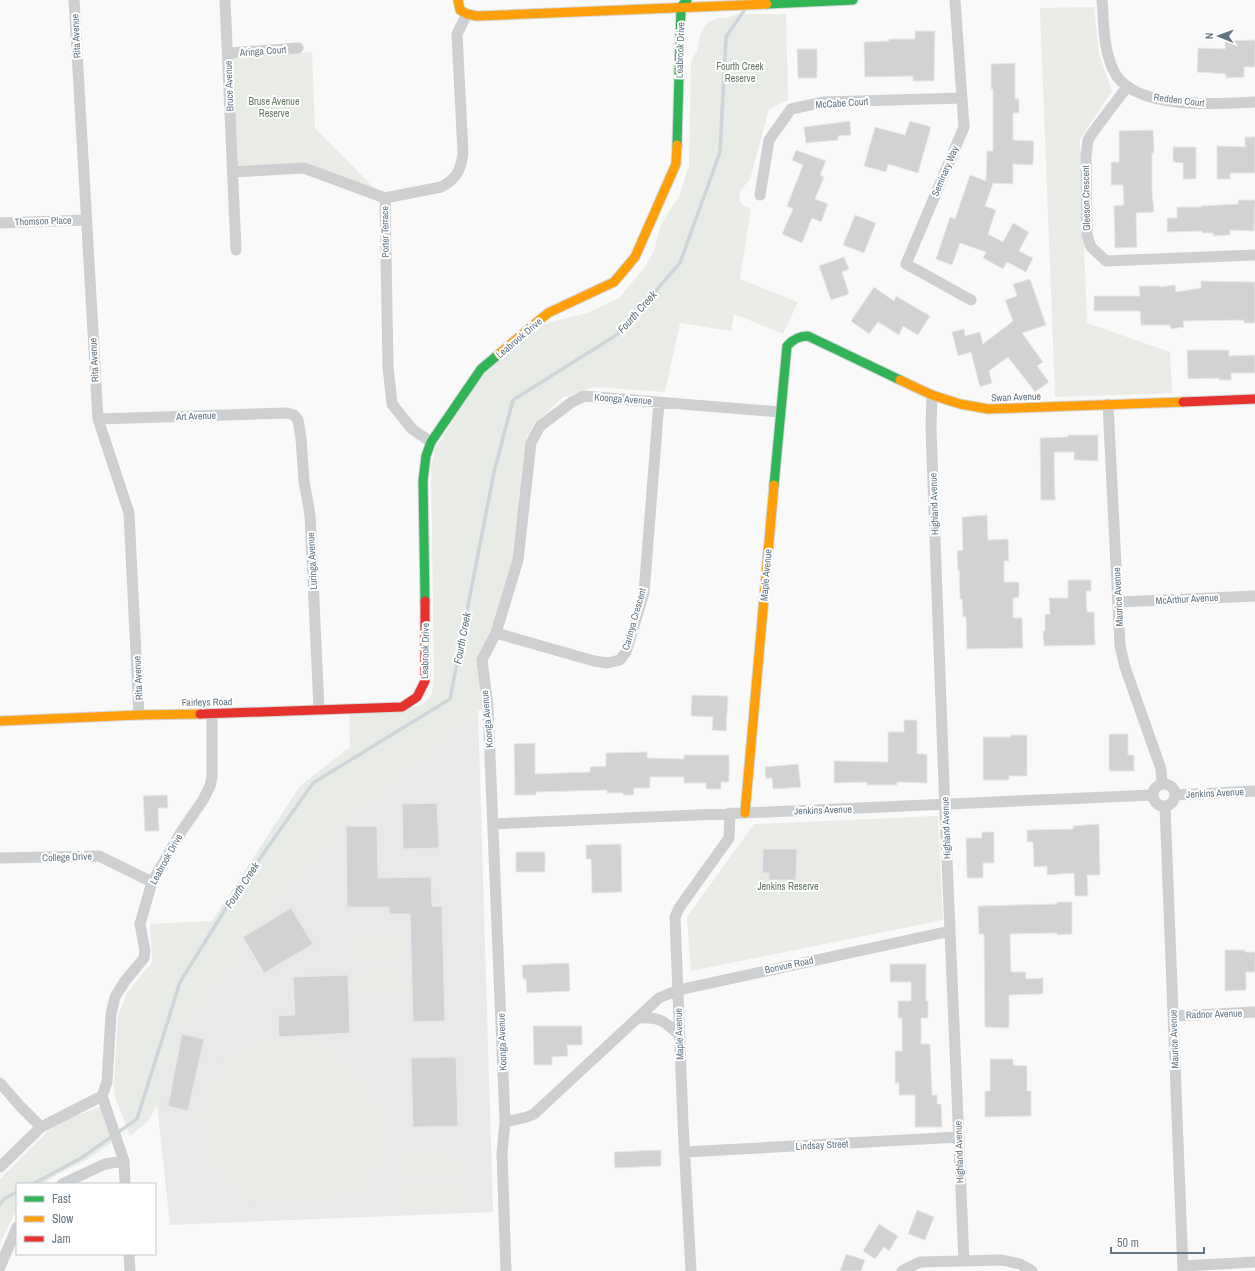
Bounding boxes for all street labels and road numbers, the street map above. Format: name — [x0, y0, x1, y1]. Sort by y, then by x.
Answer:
street label: Rita Avenue — [68, 13, 84, 59]
street label: Leabrook Drive — [673, 21, 687, 78]
street label: Aringa Court — [238, 43, 287, 59]
street label: Bruce Avenue — [222, 60, 236, 112]
street label: Redden Court — [1153, 90, 1206, 110]
street label: McCabe Court — [815, 95, 870, 111]
street label: Seminary Way — [929, 143, 962, 198]
street label: Gleeson Crescent — [1079, 164, 1093, 231]
street label: Porter Terrace — [378, 206, 392, 258]
street label: Thomson Place — [14, 213, 72, 228]
street label: Leabrook Drive — [493, 315, 545, 361]
street label: Rita Avenue — [86, 337, 102, 383]
street label: Swan Avenue — [991, 390, 1042, 404]
street label: Koonga Avenue — [594, 391, 653, 408]
street label: Art Avenue — [175, 409, 217, 423]
street label: Highland Avenue — [926, 472, 942, 535]
street label: Luringa Avenue — [304, 532, 320, 590]
street label: Maple Avenue — [757, 548, 775, 601]
street label: Maurice Avenue — [1110, 567, 1126, 627]
street label: Carinya Crescent — [619, 586, 649, 651]
street label: McArthur Avenue — [1155, 591, 1219, 607]
street label: Leabrook Drive — [418, 622, 432, 679]
street label: Rita Avenue — [130, 655, 146, 701]
street label: Koonga Avenue — [478, 689, 496, 748]
street label: Fairleys Road — [182, 695, 232, 709]
street label: Jenkins Avenue — [1186, 785, 1245, 801]
street label: Highland Avenue — [938, 796, 954, 859]
street label: Jenkins Avenue — [794, 802, 853, 818]
street label: Leabrook Drive — [147, 831, 185, 887]
street label: College Drive — [42, 850, 92, 864]
street label: Bonvue Road — [763, 953, 815, 977]
street label: Maple Avenue — [672, 1007, 686, 1060]
street label: Radnor Avenue — [1186, 1007, 1243, 1021]
street label: Maurice Avenue — [1166, 1009, 1182, 1069]
street label: Koonga Avenue — [494, 1012, 510, 1071]
street label: Highland Avenue — [951, 1120, 967, 1183]
street label: Lindsay Street — [795, 1137, 849, 1153]

